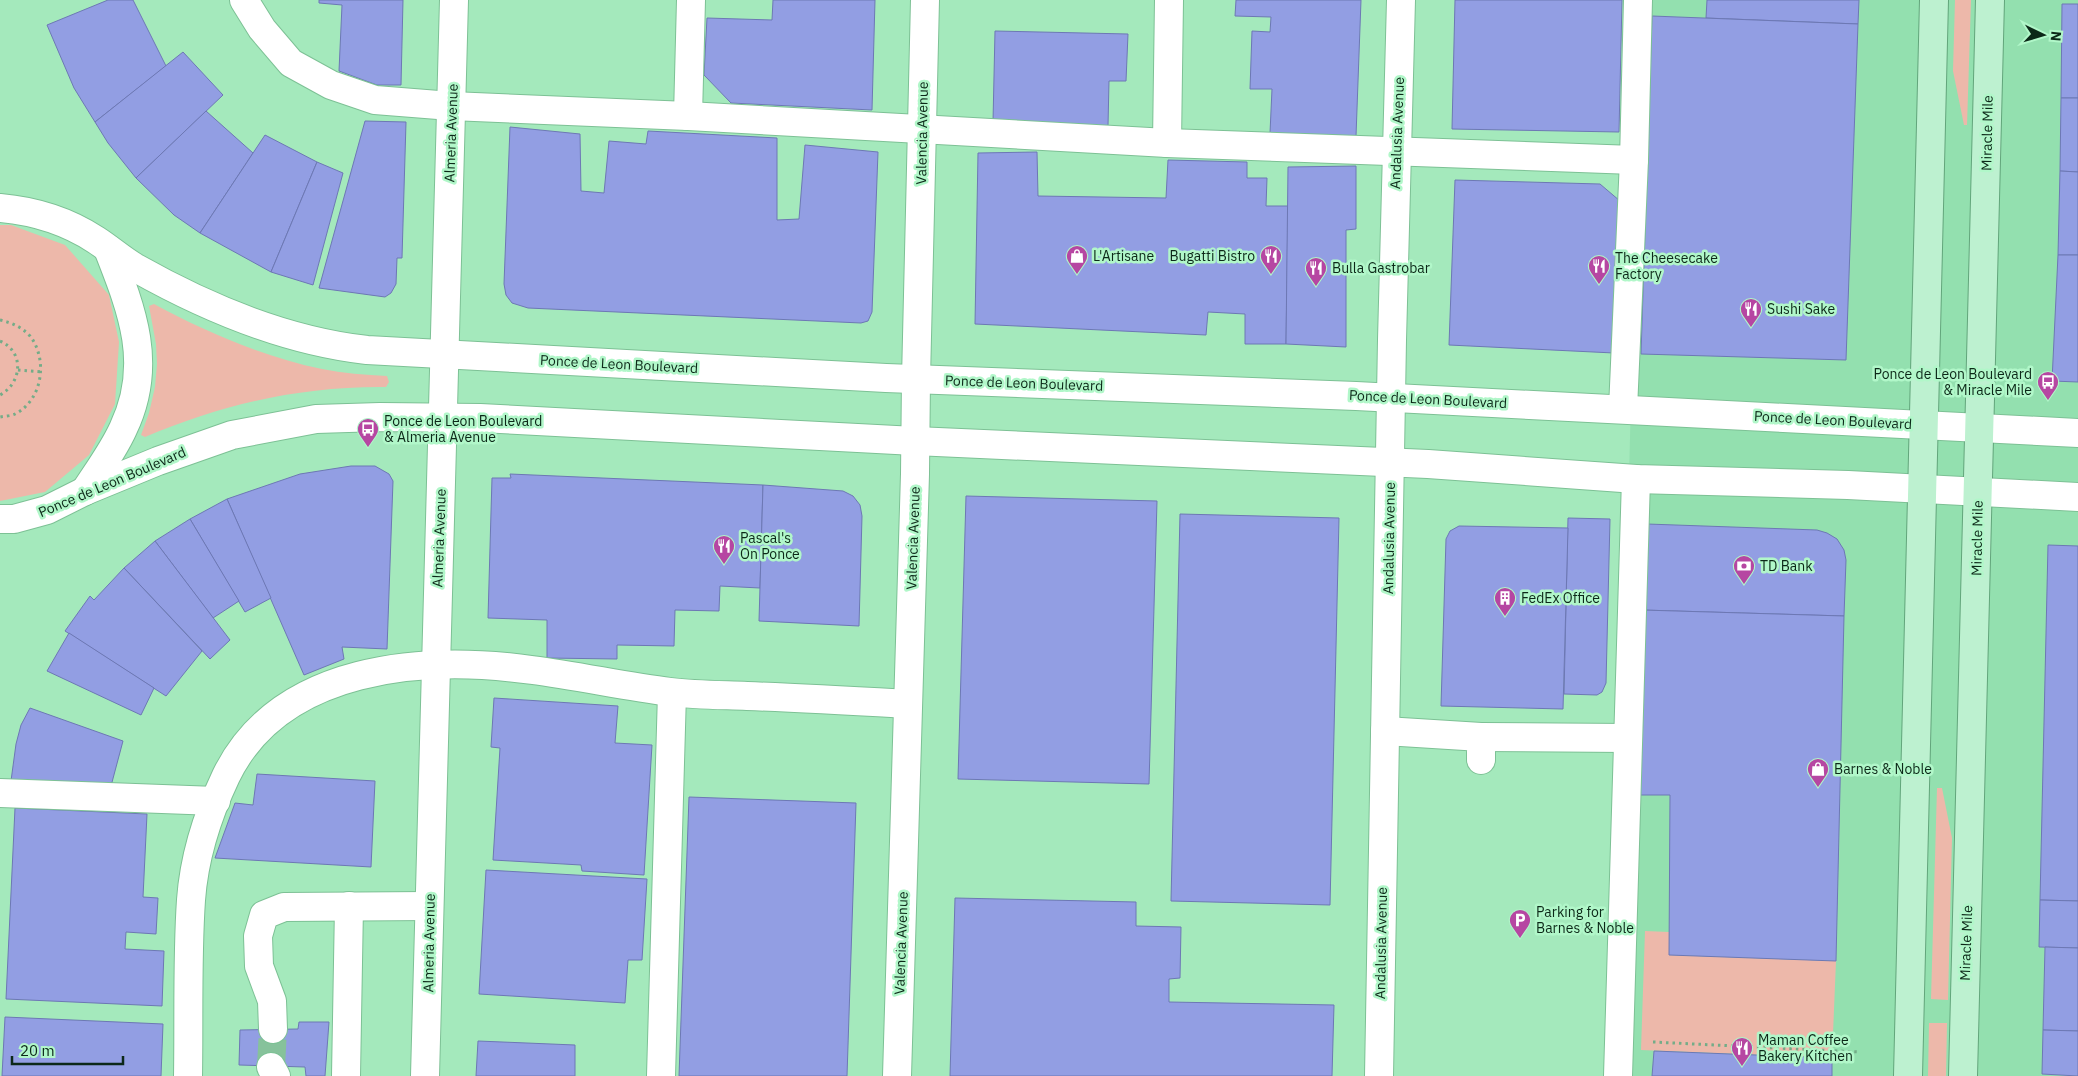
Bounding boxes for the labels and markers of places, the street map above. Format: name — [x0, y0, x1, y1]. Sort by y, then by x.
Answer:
shop icon: L'Artisane — [1065, 244, 1089, 275]
restaurant icon: Bugatti Bistro — [1259, 244, 1283, 275]
place label: L'Artisane — [1093, 247, 1155, 265]
place label: Bugatti Bistro — [1169, 247, 1255, 265]
place label: The Cheesecake Factory — [1615, 249, 1718, 283]
restaurant icon: The Cheesecake Factory — [1587, 254, 1611, 285]
restaurant icon: Bulla Gastrobar — [1304, 256, 1328, 287]
place label: Bulla Gastrobar — [1332, 259, 1430, 277]
restaurant icon: Sushi Sake — [1739, 297, 1763, 328]
place label: Sushi Sake — [1767, 300, 1835, 318]
place label: Ponce de Leon Boulevard & Miracle Mile — [1874, 365, 2032, 399]
bus stop icon: Ponce de Leon Boulevard & Miracle Mile — [2036, 370, 2060, 401]
place label: Ponce de Leon Boulevard & Almeria Avenue — [384, 412, 542, 446]
bus stop icon: Ponce de Leon Boulevard & Almeria Avenue — [356, 417, 380, 448]
place label: Pascal's On Ponce — [740, 529, 800, 563]
restaurant icon: Pascal's On Ponce — [712, 534, 736, 565]
bank icon: TD Bank — [1732, 554, 1756, 585]
place label: TD Bank — [1760, 557, 1813, 575]
building icon: FedEx Office — [1493, 586, 1517, 617]
place label: FedEx Office — [1521, 589, 1600, 607]
shop icon: Barnes & Noble — [1806, 757, 1830, 788]
place label: Barnes & Noble — [1834, 760, 1932, 778]
place label: Parking for Barnes & Noble — [1536, 903, 1634, 937]
parking icon: Parking for Barnes & Noble — [1508, 908, 1532, 939]
place label: Maman Coffee Bakery Kitchen — [1758, 1031, 1853, 1065]
restaurant icon: Maman Coffee Bakery Kitchen — [1730, 1036, 1754, 1067]

